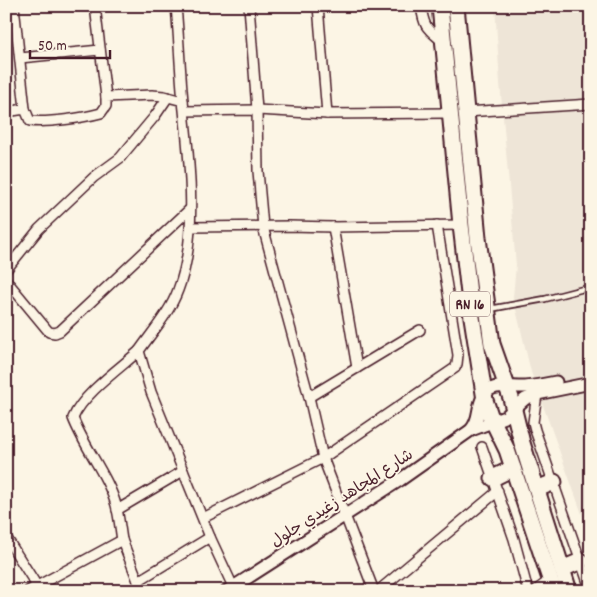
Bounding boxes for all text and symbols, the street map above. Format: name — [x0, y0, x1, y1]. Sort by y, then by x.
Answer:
scale bar — [30, 28, 110, 60]
text: 50 m — [38, 36, 67, 58]
road number: RN 16 — [450, 292, 490, 316]
street label: شارع المجاهد زغيدي جلول — [267, 444, 418, 554]

